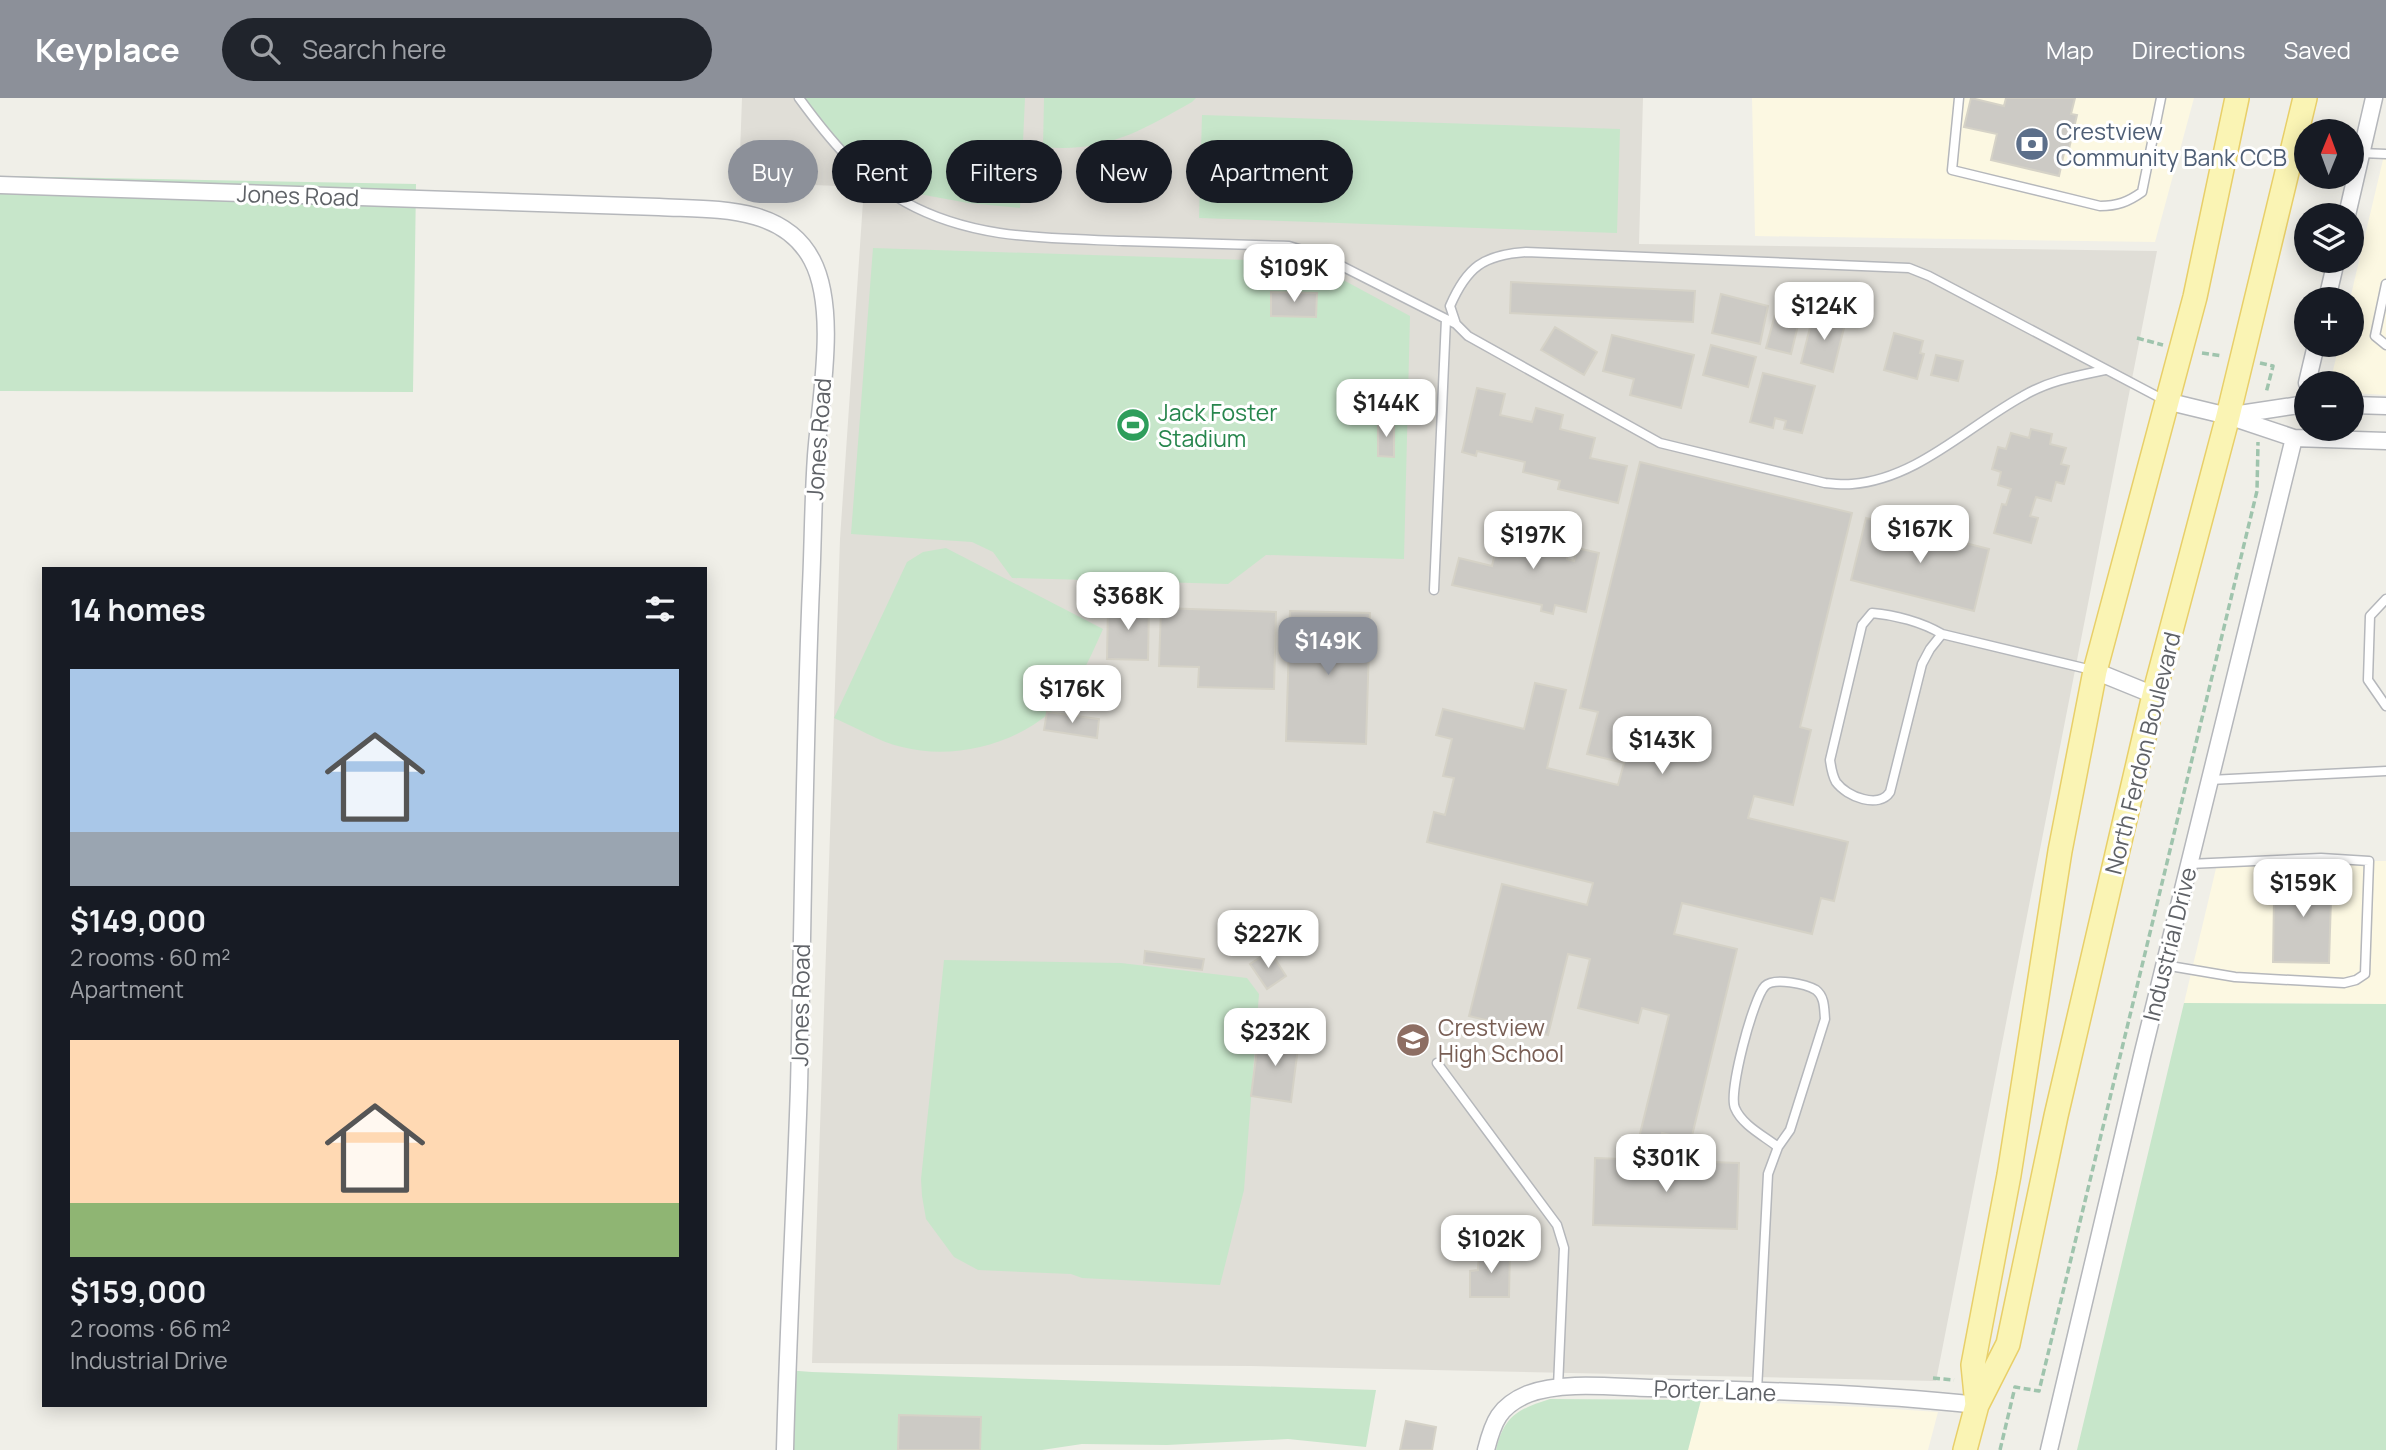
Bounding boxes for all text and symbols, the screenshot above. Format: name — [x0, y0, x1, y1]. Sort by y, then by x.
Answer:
search box — [222, 18, 712, 81]
text: Keyplace — [35, 27, 180, 72]
icon: search — [246, 30, 284, 68]
text: Search here — [302, 31, 447, 67]
text: Map — [2046, 33, 2094, 66]
text: Directions — [2132, 33, 2245, 66]
text: Saved — [2283, 33, 2351, 66]
place label: Crestview Community Bank CCB — [2056, 115, 2287, 173]
north arrow — [2294, 119, 2364, 189]
map controls — [2294, 119, 2364, 441]
bank icon: Crestview Community Bank CCB — [2013, 125, 2051, 163]
chip: Buy — [728, 140, 818, 203]
chip: Rent — [832, 140, 932, 203]
chip: Filters — [946, 140, 1062, 203]
chip: New — [1076, 140, 1172, 203]
chip: Apartment — [1186, 140, 1353, 203]
street label: Jones Road — [236, 177, 360, 213]
button: layers — [2294, 203, 2364, 273]
pin: $109K — [1245, 244, 1343, 304]
text: $109K — [1260, 251, 1328, 283]
pin: $124K — [1775, 282, 1873, 342]
button: + — [2294, 287, 2364, 357]
text: $124K — [1791, 289, 1857, 321]
button: − — [2294, 371, 2364, 441]
street label: Jones Road — [798, 377, 838, 501]
pin: $144K — [1337, 380, 1435, 439]
text: $144K — [1352, 386, 1420, 418]
place label: Jack Foster Stadium — [1158, 396, 1277, 454]
sports icon: Jack Foster Stadium — [1114, 406, 1152, 444]
pin: $167K — [1871, 505, 1969, 565]
pin: $197K — [1484, 512, 1582, 571]
text: $167K — [1887, 512, 1953, 544]
text: $197K — [1500, 518, 1566, 550]
pin: $368K — [1079, 573, 1177, 632]
text: $368K — [1092, 579, 1164, 611]
text: 14 homes — [70, 589, 206, 630]
icon: filters — [641, 590, 679, 628]
pin: $149K — [1279, 618, 1377, 677]
text: $149K — [1294, 624, 1362, 656]
street label: North Ferdon Boulevard — [2096, 629, 2188, 877]
pin: $176K — [1023, 666, 1121, 725]
text: $176K — [1039, 672, 1105, 704]
icon: home — [312, 714, 438, 840]
pin: $143K — [1613, 716, 1711, 776]
text: $143K — [1629, 723, 1695, 755]
pin: $159K — [2254, 860, 2352, 919]
street label: Industrial Drive — [2134, 864, 2204, 1024]
text: $159K — [2269, 866, 2337, 898]
text: $149,000 — [70, 900, 206, 941]
pin: $227K — [1219, 910, 1317, 970]
text: $227K — [1234, 917, 1303, 949]
text: 2 rooms · 60 m² — [70, 941, 231, 973]
street label: Jones Road — [783, 943, 817, 1067]
text: Apartment — [70, 973, 184, 1005]
pin: $232K — [1226, 1009, 1324, 1068]
place label: Crestview High School — [1438, 1011, 1564, 1069]
text: $232K — [1240, 1015, 1310, 1047]
school or university icon: Crestview High School — [1394, 1021, 1432, 1059]
icon: home — [312, 1085, 438, 1211]
pin: $301K — [1617, 1134, 1715, 1194]
text: $301K — [1632, 1141, 1700, 1173]
pin: $102K — [1442, 1216, 1540, 1275]
text: $102K — [1457, 1222, 1525, 1254]
text: $159,000 — [70, 1271, 206, 1312]
text: 2 rooms · 66 m² — [70, 1312, 231, 1344]
text: Industrial Drive — [70, 1344, 228, 1376]
street label: Porter Lane — [1653, 1372, 1777, 1408]

